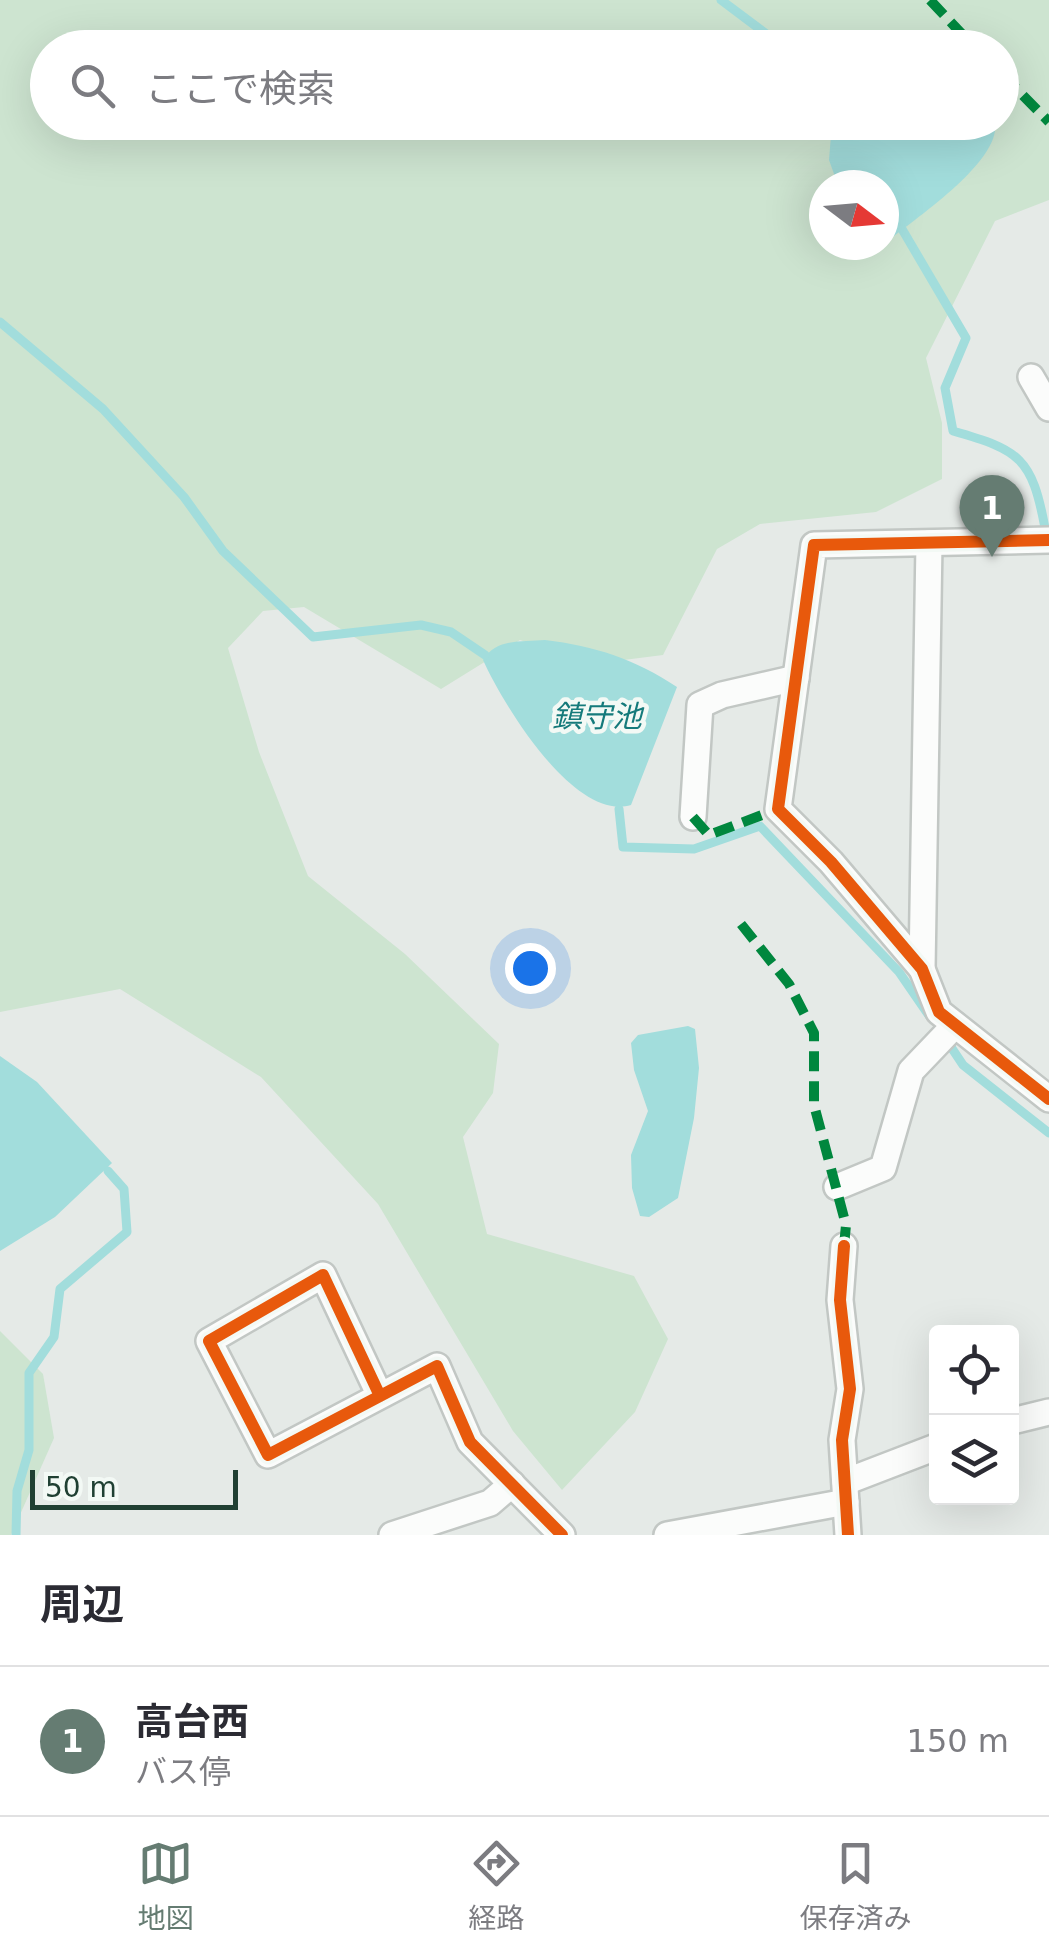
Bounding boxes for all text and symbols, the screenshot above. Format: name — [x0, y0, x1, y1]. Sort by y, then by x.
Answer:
search box — [30, 30, 1019, 140]
icon: search — [65, 58, 120, 113]
text: ここで検索 — [145, 67, 335, 111]
north arrow — [809, 170, 899, 260]
pin: 1 — [960, 474, 1024, 557]
water label: 鎮守池 — [552, 699, 645, 734]
your location — [505, 943, 556, 994]
map controls — [929, 1325, 1019, 1505]
button: locate — [929, 1325, 1019, 1415]
button: layers — [929, 1415, 1019, 1505]
scale bar — [30, 1465, 238, 1510]
text: 50 m — [45, 1471, 117, 1504]
text: 周辺 — [40, 1580, 124, 1629]
text: 高台西 — [135, 1700, 249, 1744]
text: 1 — [61, 1722, 84, 1760]
text: 150 m — [907, 1722, 1009, 1760]
text: バス停 — [135, 1753, 231, 1791]
tab: 地図 — [137, 1836, 194, 1936]
tab: 経路 — [468, 1836, 525, 1936]
tab: 保存済み — [799, 1836, 912, 1936]

